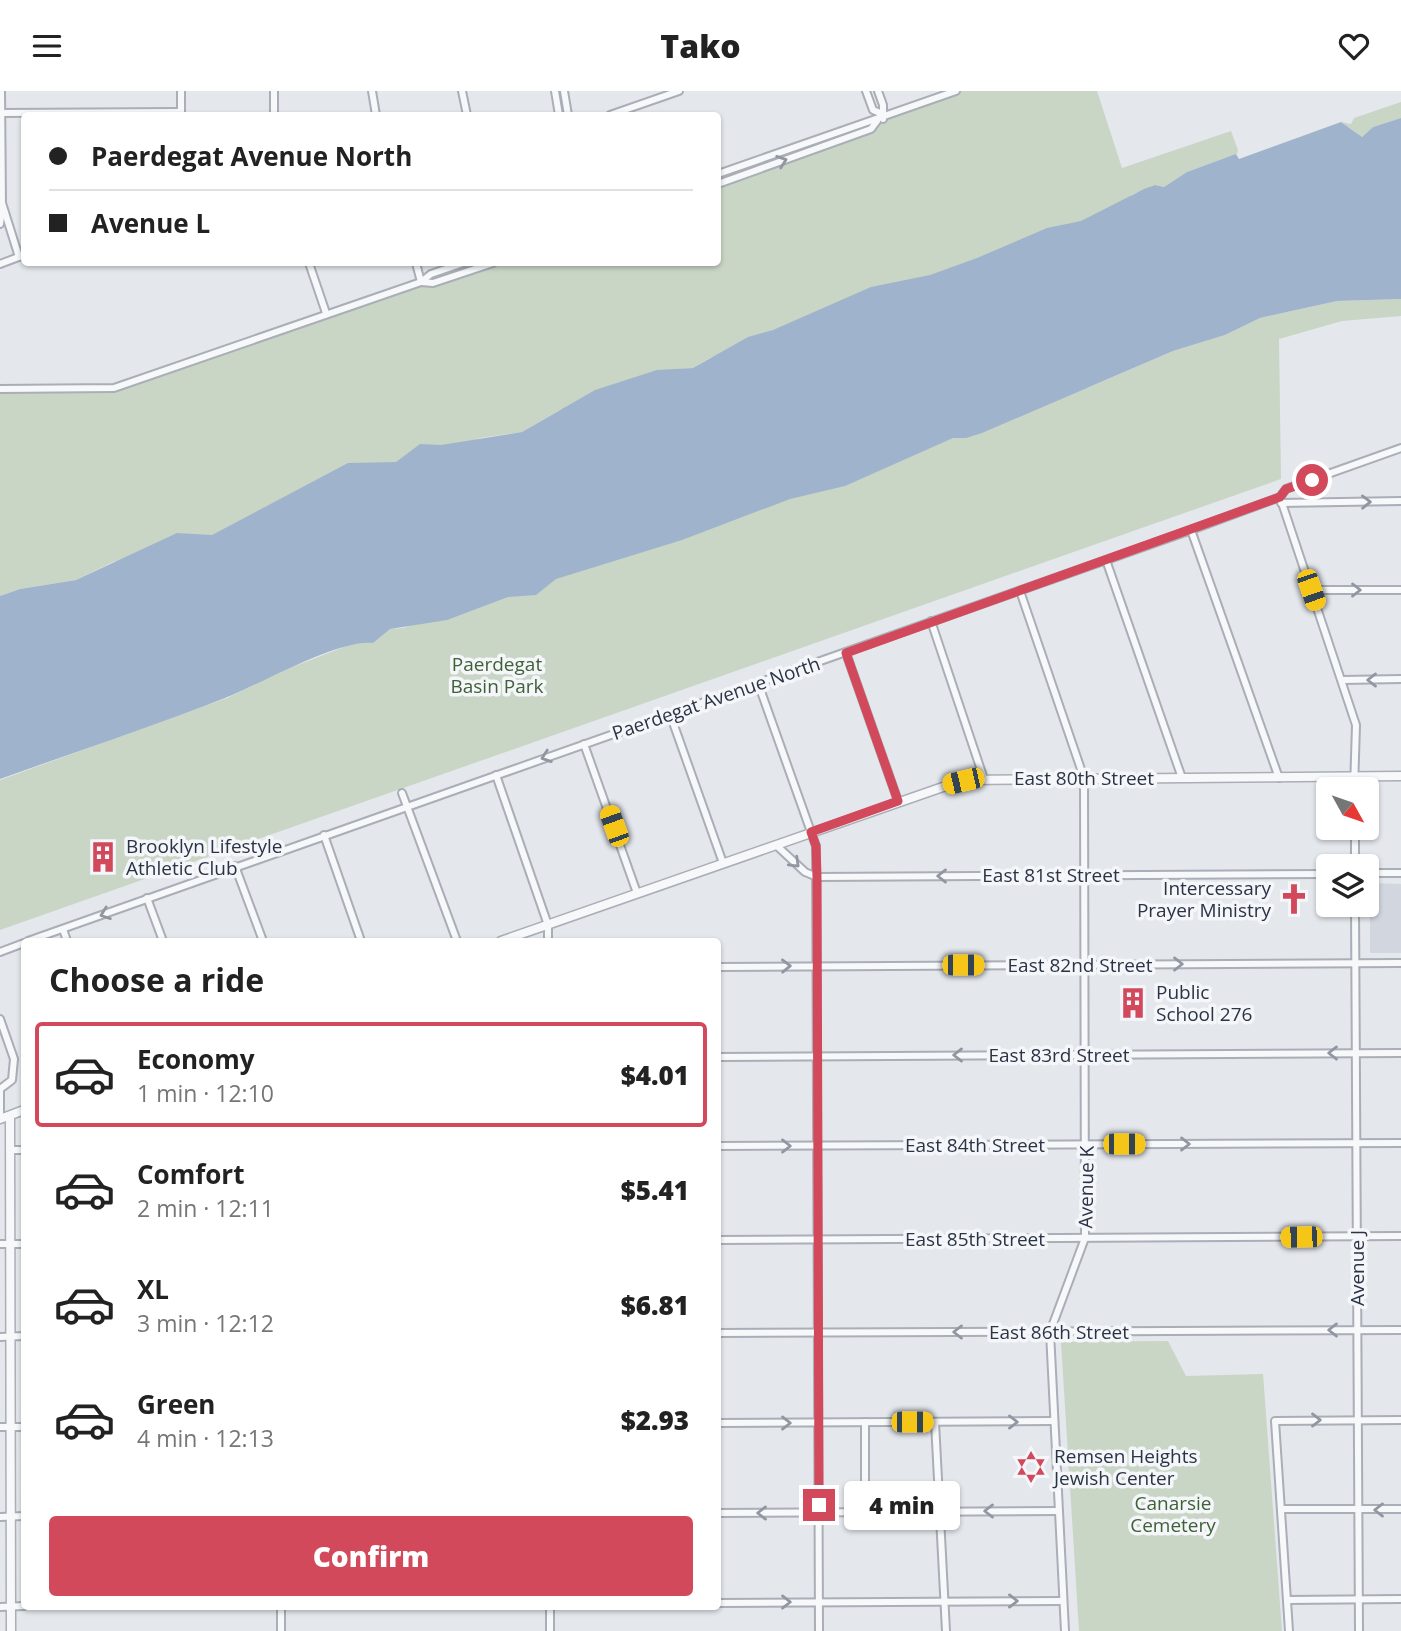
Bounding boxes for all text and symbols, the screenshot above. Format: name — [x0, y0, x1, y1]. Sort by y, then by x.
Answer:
text: Tako — [660, 24, 741, 67]
icon: menu — [28, 27, 66, 65]
icon: heart — [1335, 27, 1373, 65]
text: Paerdegat Avenue North — [91, 138, 412, 174]
one-way arrow — [775, 155, 787, 169]
text: Avenue L — [91, 205, 210, 241]
route start — [1296, 464, 1328, 496]
one-way arrow — [1361, 494, 1371, 510]
car — [1295, 567, 1328, 613]
one-way arrow — [1351, 582, 1362, 598]
street label: Paerdegat Avenue North — [609, 650, 823, 746]
park label: Paerdegat Basin Park — [450, 651, 544, 699]
one-way arrow — [1366, 672, 1376, 688]
one-way arrow — [541, 749, 553, 763]
street label: East 80th Street — [1014, 765, 1154, 791]
car — [941, 766, 986, 796]
north arrow — [1316, 777, 1379, 840]
map controls — [1316, 777, 1379, 917]
car — [597, 803, 632, 849]
place label: Brooklyn Lifestyle Athletic Club — [126, 833, 282, 881]
building icon: Brooklyn Lifestyle Athletic Club — [86, 840, 120, 874]
one-way arrow — [787, 854, 800, 867]
button: layers — [1316, 854, 1379, 917]
street label: East 81st Street — [982, 862, 1120, 888]
one-way arrow — [936, 868, 946, 884]
place label: Intercessary Prayer Ministry — [1137, 875, 1271, 923]
church icon: Intercessary Prayer Ministry — [1277, 882, 1311, 916]
one-way arrow — [99, 905, 111, 919]
street label: East 82nd Street — [1008, 952, 1153, 978]
car — [943, 955, 985, 976]
one-way arrow — [1173, 956, 1184, 972]
text: Choose a ride — [49, 958, 264, 1001]
one-way arrow — [780, 959, 791, 974]
place label: Public School 276 — [1156, 979, 1252, 1027]
building icon: Public School 276 — [1116, 986, 1150, 1020]
text: Economy — [137, 1041, 255, 1077]
street label: East 83rd Street — [989, 1042, 1130, 1068]
icon: car — [53, 1043, 116, 1106]
one-way arrow — [1327, 1045, 1338, 1061]
one-way arrow — [953, 1047, 963, 1063]
text: $4.01 — [621, 1057, 689, 1093]
text: 1 min · 12:10 — [137, 1077, 274, 1109]
street label: East 84th Street — [905, 1132, 1045, 1158]
car — [1104, 1134, 1146, 1155]
one-way arrow — [1180, 1136, 1190, 1152]
one-way arrow — [781, 1138, 791, 1154]
street label: Avenue K — [1072, 1145, 1100, 1229]
text: Comfort — [137, 1156, 244, 1192]
icon: car — [53, 1158, 116, 1221]
text: $5.41 — [621, 1172, 689, 1208]
text: 2 min · 12:11 — [137, 1192, 274, 1224]
street label: East 85th Street — [905, 1226, 1045, 1252]
car — [1280, 1226, 1323, 1248]
street label: Avenue J — [1344, 1230, 1370, 1306]
text: XL — [137, 1271, 169, 1307]
icon: car — [53, 1273, 116, 1336]
text: $6.81 — [621, 1287, 689, 1323]
text: 3 min · 12:12 — [137, 1307, 274, 1339]
street label: East 86th Street — [989, 1319, 1129, 1345]
one-way arrow — [1327, 1322, 1338, 1338]
one-way arrow — [953, 1324, 963, 1340]
text: Green — [137, 1386, 215, 1422]
icon: car — [53, 1388, 116, 1451]
text: $2.93 — [621, 1402, 689, 1438]
car — [892, 1412, 934, 1433]
one-way arrow — [1312, 1412, 1322, 1428]
one-way arrow — [1008, 1414, 1019, 1429]
one-way arrow — [781, 1415, 791, 1431]
text: 4 min · 12:13 — [137, 1422, 274, 1454]
place label: Remsen Heights Jewish Center — [1052, 1443, 1198, 1491]
synagogue icon: Remsen Heights Jewish Center — [1014, 1450, 1048, 1484]
callout: 4 min — [844, 1481, 959, 1529]
route end — [803, 1489, 835, 1521]
text: 4 min — [869, 1489, 935, 1521]
park label: Canarsie Cemetery — [1130, 1490, 1216, 1538]
one-way arrow — [1374, 1502, 1385, 1517]
one-way arrow — [984, 1504, 995, 1519]
one-way arrow — [756, 1505, 767, 1521]
button: Confirm — [49, 1516, 693, 1596]
one-way arrow — [1008, 1593, 1019, 1609]
one-way arrow — [781, 1594, 791, 1610]

